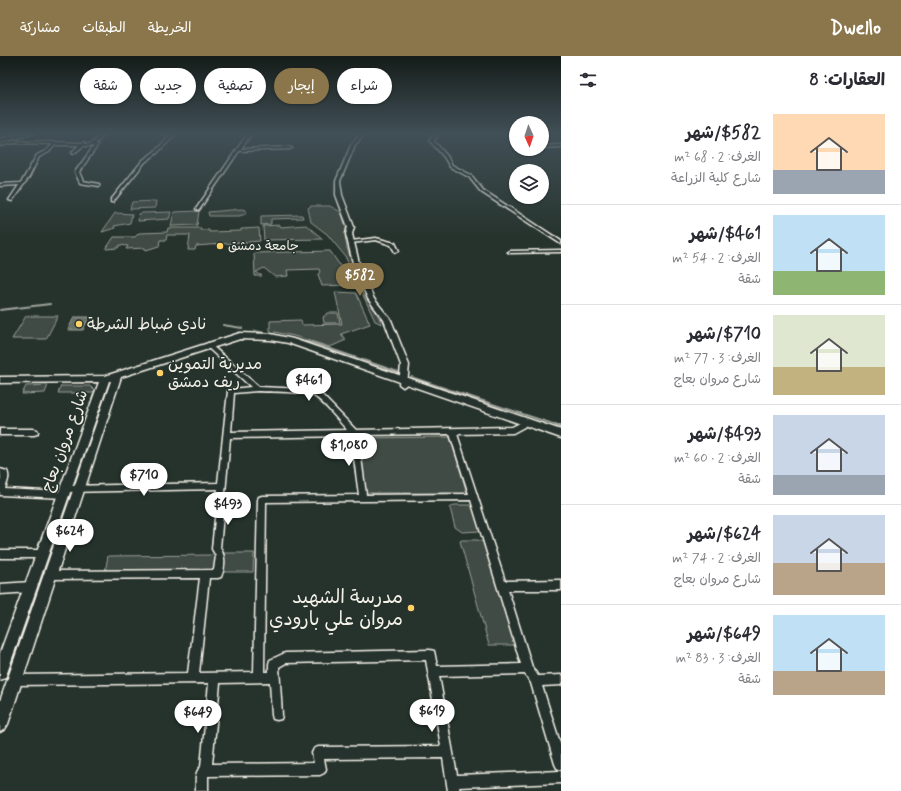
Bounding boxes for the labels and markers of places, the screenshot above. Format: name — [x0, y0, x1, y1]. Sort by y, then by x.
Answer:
place label: جامعة دمشق — [228, 238, 299, 255]
marker: جامعة دمشق — [215, 241, 225, 251]
pin: $582 — [336, 263, 384, 297]
place label: نادي ضباط الشرطة — [87, 314, 206, 335]
marker: نادي ضباط الشرطة — [74, 319, 84, 329]
place label: مديرية التموين ريف دمشق — [168, 354, 262, 393]
marker: مديرية التموين ريف دمشق — [155, 368, 165, 378]
pin: $461 — [285, 368, 333, 402]
pin: $1,080 — [316, 433, 382, 467]
pin: $710 — [120, 463, 168, 497]
pin: $493 — [204, 492, 252, 526]
pin: $624 — [46, 519, 94, 553]
place label: مدرسة الشهيد مروان علي بارودي — [269, 585, 403, 635]
marker: مدرسة الشهيد مروان علي بارودي — [406, 603, 416, 613]
pin: $619 — [408, 699, 456, 733]
pin: $649 — [174, 700, 222, 734]

